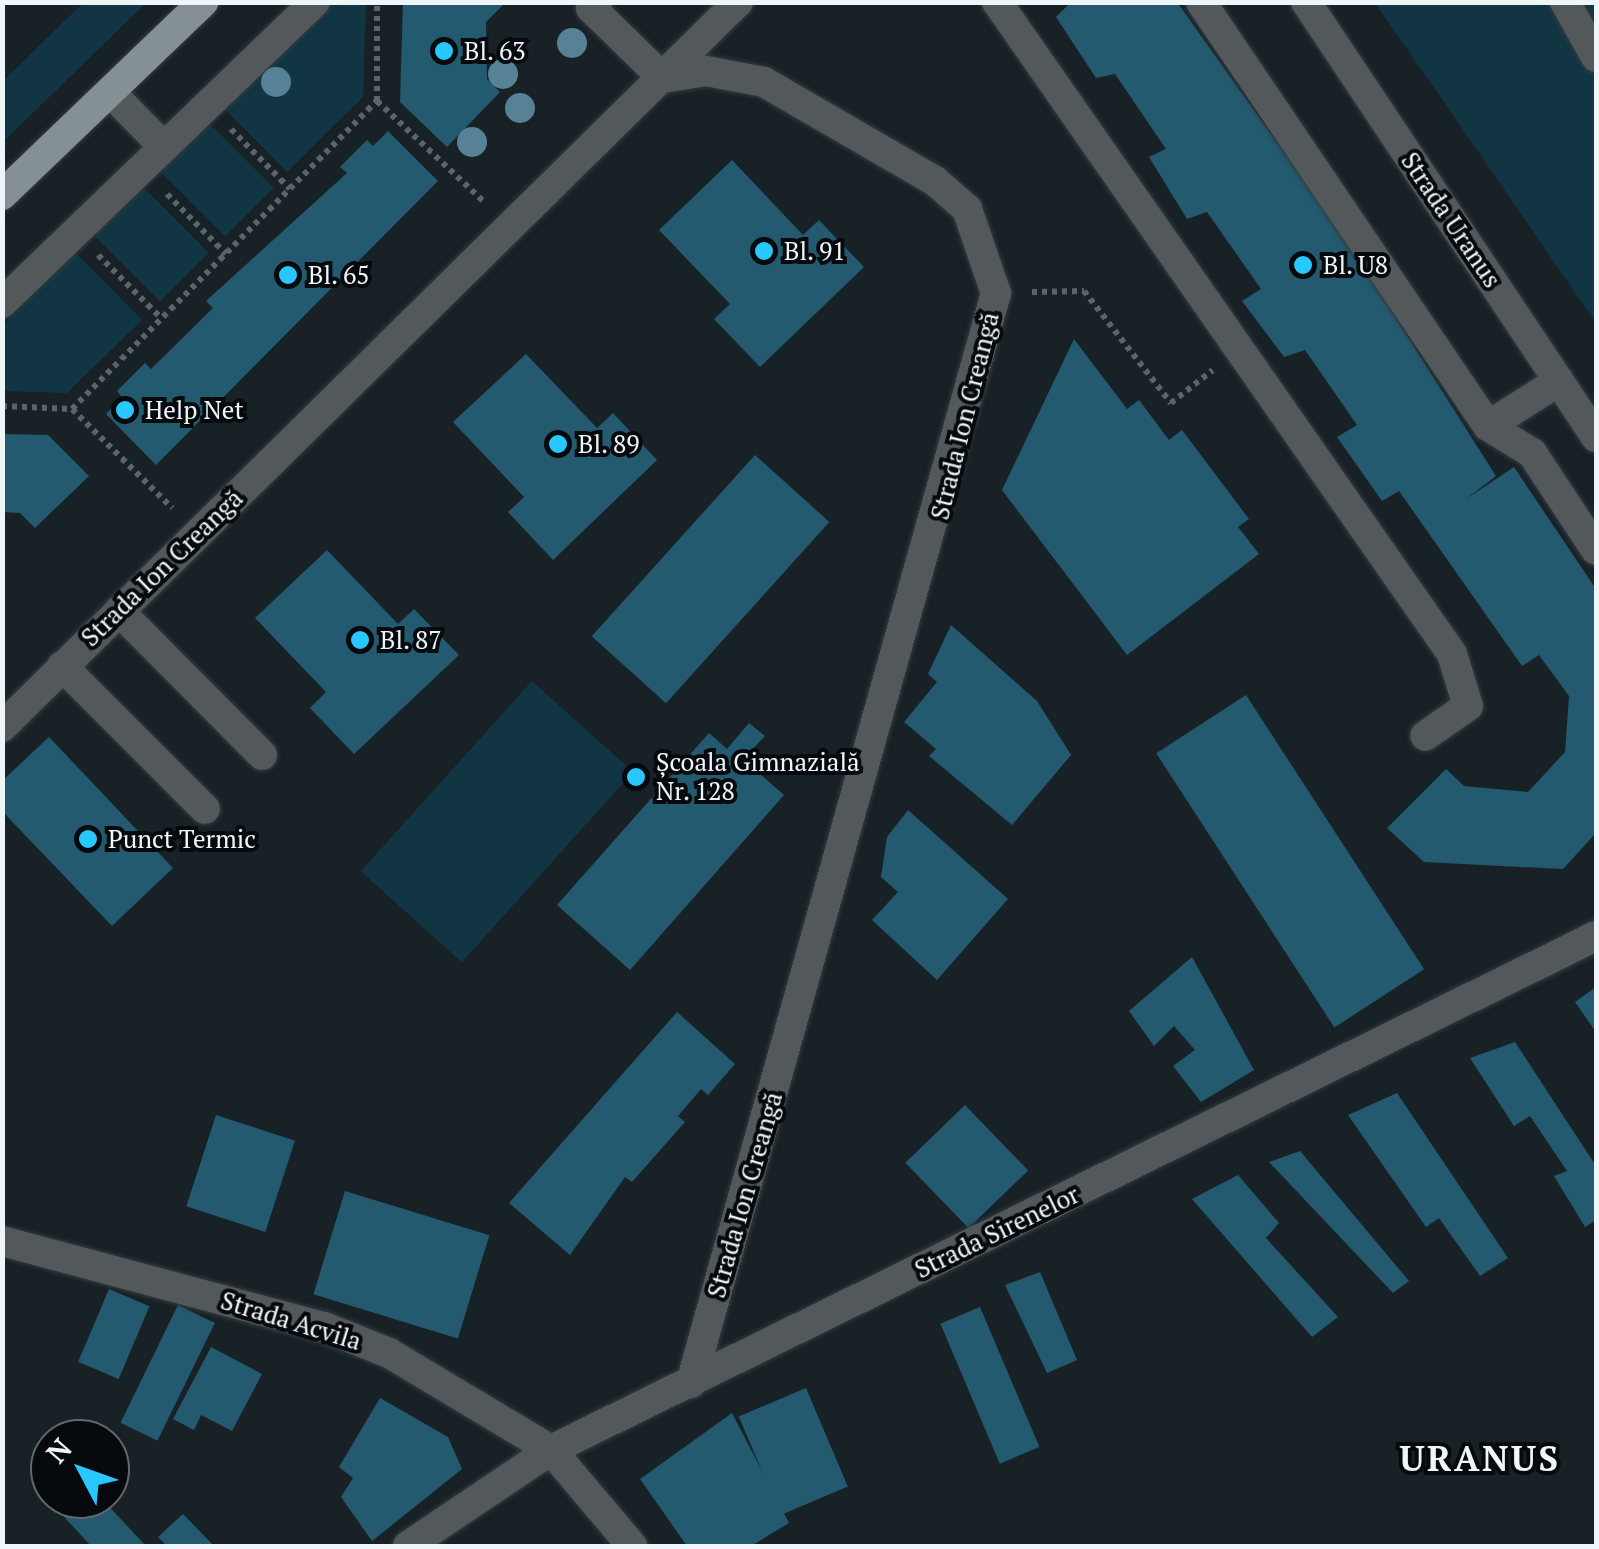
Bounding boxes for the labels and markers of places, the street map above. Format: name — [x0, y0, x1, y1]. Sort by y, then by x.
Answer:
place label: Bl. 63 — [464, 36, 527, 66]
marker: Bl. 63 — [433, 40, 455, 62]
place label: Bl. 91 — [784, 236, 847, 266]
marker: Bl. 91 — [753, 240, 775, 262]
place label: Bl. U8 — [1323, 250, 1389, 280]
marker: Bl. U8 — [1292, 254, 1314, 276]
place label: Bl. 65 — [308, 260, 371, 290]
marker: Bl. 65 — [277, 264, 299, 286]
place label: Help Net — [145, 395, 244, 425]
marker: Help Net — [114, 399, 136, 421]
place label: Bl. 89 — [578, 429, 641, 459]
marker: Bl. 89 — [547, 433, 569, 455]
place label: Bl. 87 — [380, 625, 443, 655]
marker: Bl. 87 — [349, 629, 371, 651]
place label: Școala Gimnazială Nr. 128 — [656, 748, 860, 807]
marker: Școala Gimnazială Nr. 128 — [625, 766, 647, 788]
place label: Punct Termic — [108, 824, 256, 854]
marker: Punct Termic — [77, 828, 99, 850]

